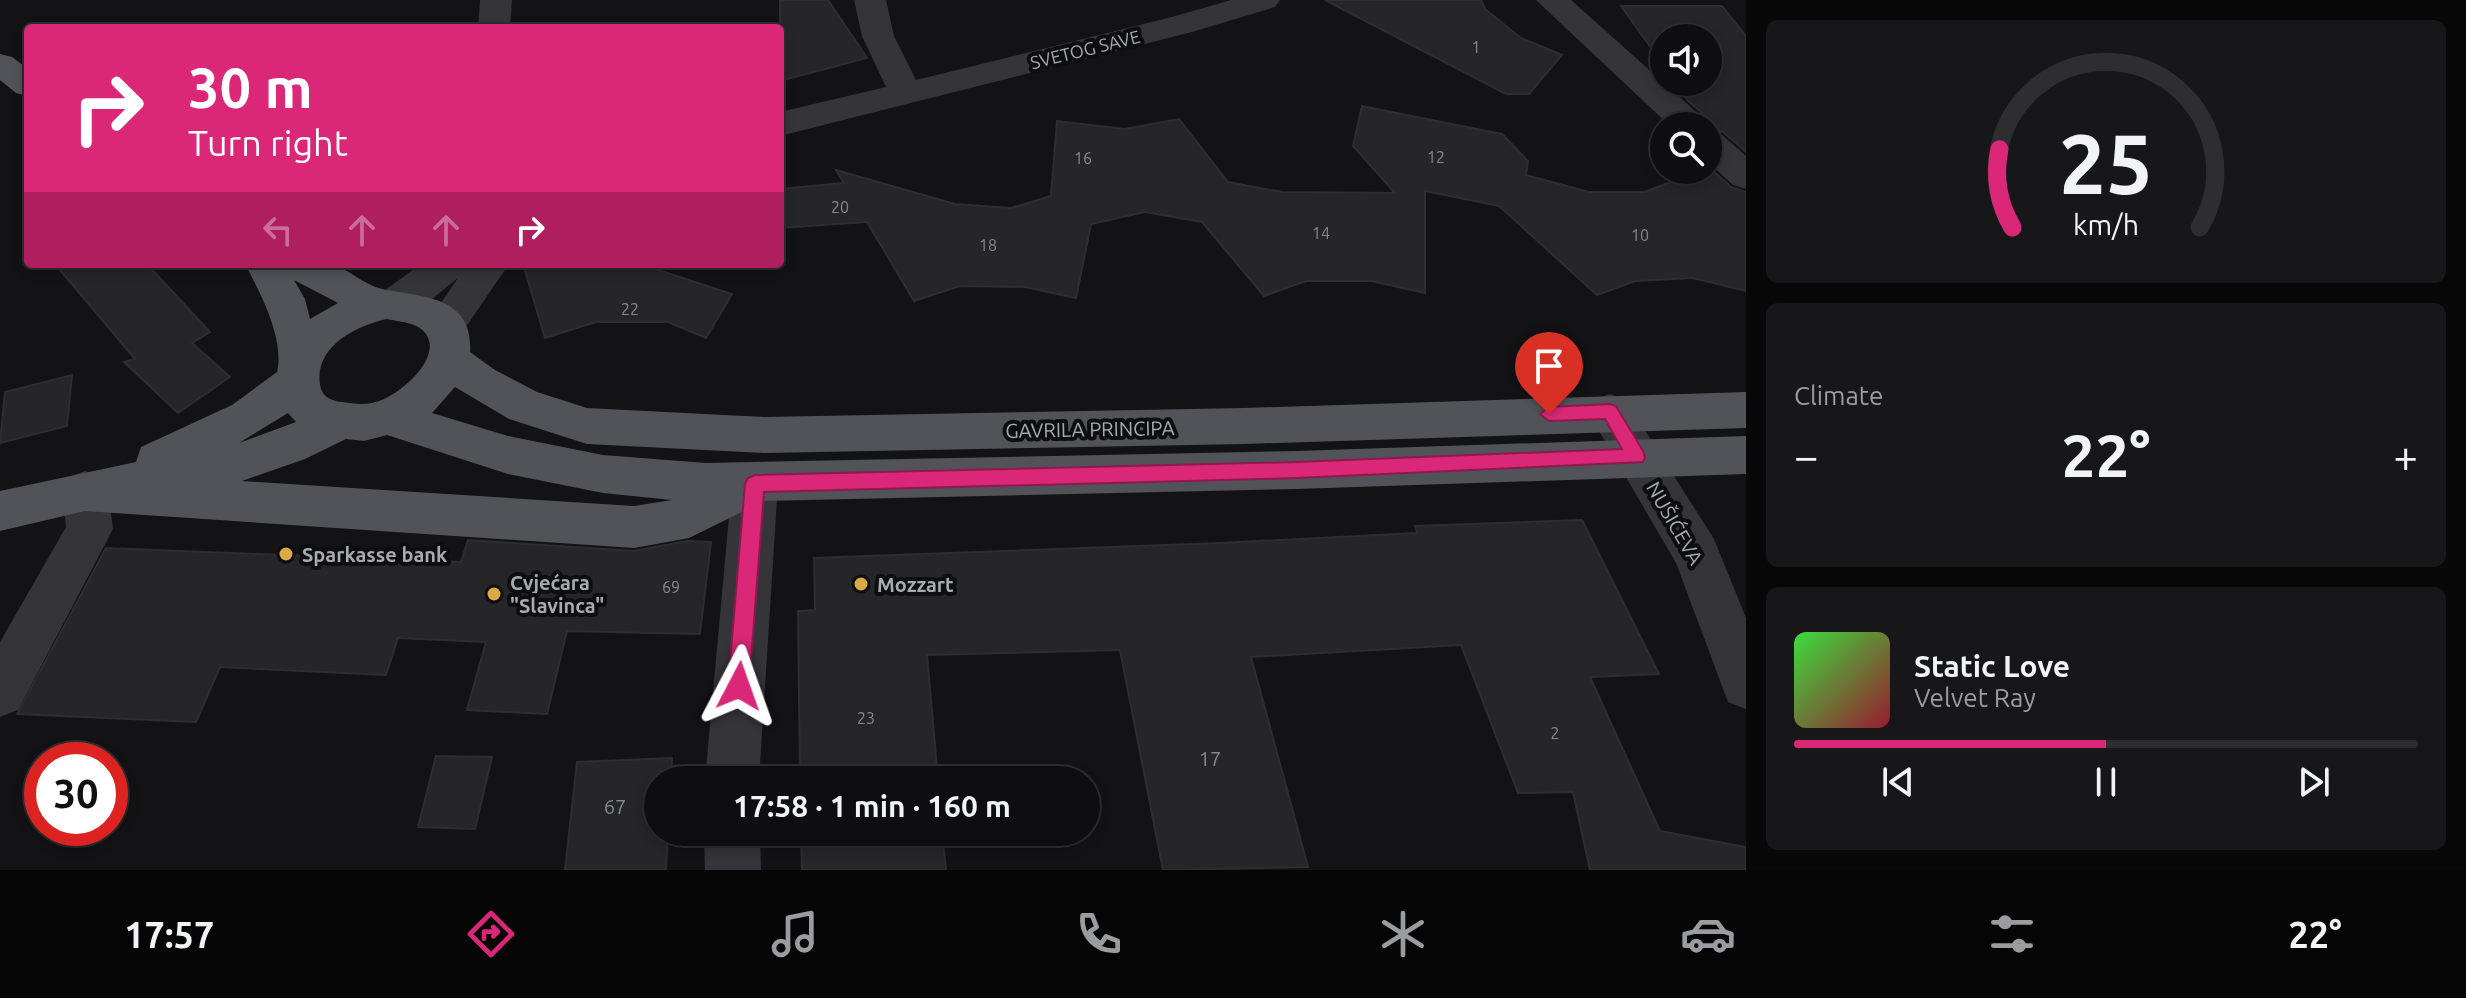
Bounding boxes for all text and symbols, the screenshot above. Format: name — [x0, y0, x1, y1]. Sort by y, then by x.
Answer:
map controls — [1650, 24, 1722, 184]
button: sound — [1650, 24, 1722, 96]
street label: SVETOG SAVE — [1028, 26, 1142, 72]
house number: 1 — [1471, 38, 1481, 56]
icon: right — [56, 56, 160, 160]
text: 30 m — [188, 56, 313, 119]
button: search — [1650, 112, 1722, 184]
text: 25 — [2059, 115, 2153, 209]
text: Turn right — [188, 122, 348, 163]
house number: 12 — [1427, 148, 1445, 166]
house number: 16 — [1074, 149, 1092, 167]
house number: 20 — [831, 198, 849, 216]
icon: left — [256, 208, 300, 252]
icon: ahead — [340, 208, 384, 252]
icon: ahead — [424, 208, 468, 252]
icon: right — [508, 208, 552, 252]
text: km/h — [2073, 208, 2139, 240]
house number: 14 — [1312, 224, 1330, 242]
house number: 10 — [1631, 226, 1649, 244]
house number: 18 — [979, 236, 997, 254]
house number: 22 — [621, 300, 639, 318]
pin — [1515, 332, 1583, 414]
icon: arrive — [1527, 344, 1571, 388]
text: Climate — [1794, 381, 1883, 410]
street label: GAVRILA PRINCIPA — [1005, 416, 1175, 442]
text: 22° — [2062, 421, 2150, 488]
text: − — [1794, 431, 1819, 480]
text: + — [2393, 431, 2418, 480]
street label: NUŠIĆEVA — [1642, 478, 1708, 568]
place label: Sparkasse bank — [302, 543, 447, 566]
marker: Sparkasse bank — [277, 545, 295, 563]
place label: Cvjećara "Slavinca" — [510, 571, 604, 617]
place label: Mozzart — [877, 573, 954, 596]
marker: Mozzart — [852, 575, 870, 593]
house number: 69 — [662, 578, 680, 596]
marker: Cvjećara "Slavinca" — [485, 585, 503, 603]
position arrow — [697, 644, 781, 728]
text: Static Love — [1914, 649, 2070, 683]
text: Velvet Ray — [1914, 683, 2036, 712]
house number: 23 — [857, 709, 875, 727]
house number: 2 — [1550, 724, 1560, 742]
speed limit sign: 30 — [24, 742, 128, 846]
house number: 17 — [1199, 747, 1221, 770]
icon: previous — [1876, 760, 1920, 804]
icon: pause — [2084, 760, 2128, 804]
icon: next — [2292, 760, 2336, 804]
text: 17:58 · 1 min · 160 m — [733, 789, 1011, 823]
house number: 67 — [604, 795, 626, 818]
icon: directions — [463, 906, 519, 962]
icon: music — [767, 906, 823, 962]
icon: phone — [1071, 906, 1127, 962]
icon: climate — [1375, 906, 1431, 962]
icon: car — [1680, 906, 1736, 962]
icon: filters — [1984, 906, 2040, 962]
text: 17:57 — [124, 914, 214, 955]
text: 22° — [2288, 914, 2342, 955]

